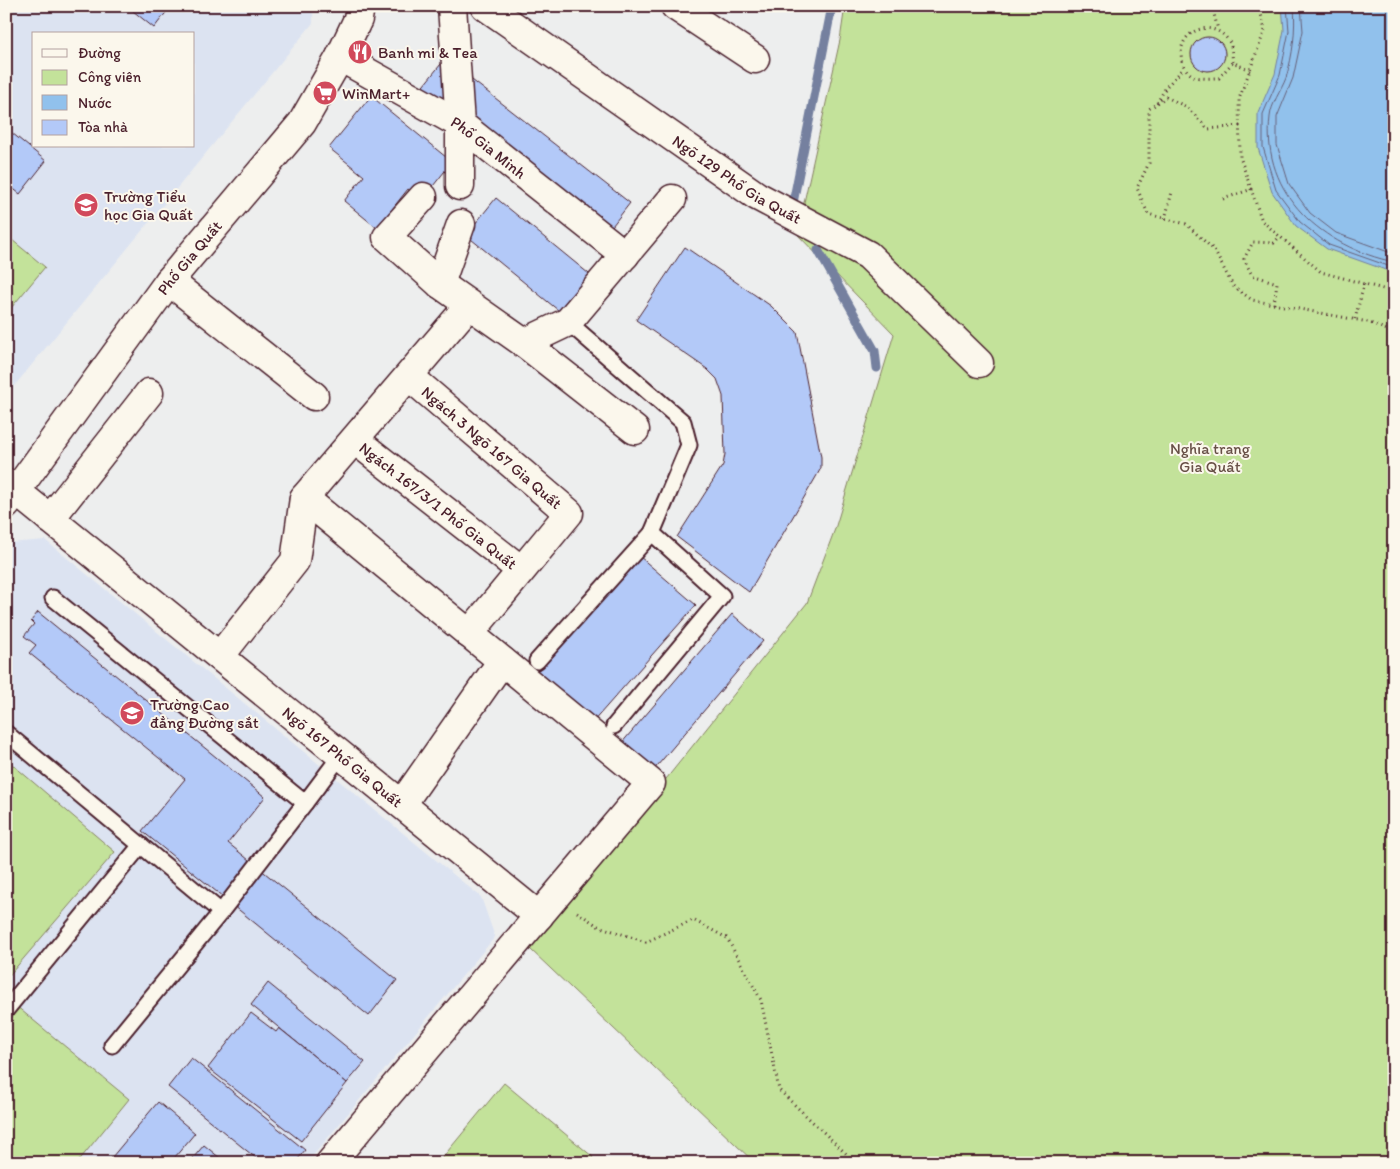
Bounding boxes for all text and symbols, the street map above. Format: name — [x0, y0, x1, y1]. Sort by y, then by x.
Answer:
legend — [32, 32, 195, 148]
restaurant icon: Banh mi & Tea — [347, 39, 373, 65]
place label: Banh mi & Tea — [378, 43, 478, 62]
text: Đường — [78, 44, 121, 62]
text: Công viên — [78, 68, 142, 86]
supermarket icon: WinMart+ — [312, 80, 338, 106]
place label: WinMart+ — [342, 84, 410, 103]
text: Nước — [78, 94, 112, 112]
street label: Phố Gia Minh — [448, 111, 530, 182]
text: Tòa nhà — [78, 118, 128, 136]
street label: Ngõ 129 Phố Gia Quất — [669, 131, 805, 227]
place label: Trường Tiểu học Gia Quất — [104, 187, 193, 224]
school or university icon: Trường Tiểu học Gia Quất — [73, 192, 99, 218]
street label: Phố Gia Quất — [153, 216, 226, 298]
street label: Ngách 3 Ngõ 167 Gia Quất — [418, 382, 566, 513]
street label: Ngách 167/3/1 Phố Gia Quất — [356, 438, 521, 573]
park label: Nghĩa trang Gia Quất — [1170, 439, 1251, 476]
place label: Trường Cao đẳng Đường sắt — [150, 695, 259, 732]
school or university icon: Trường Cao đẳng Đường sắt — [119, 700, 145, 726]
street label: Ngõ 167 Phố Gia Quất — [279, 702, 407, 811]

